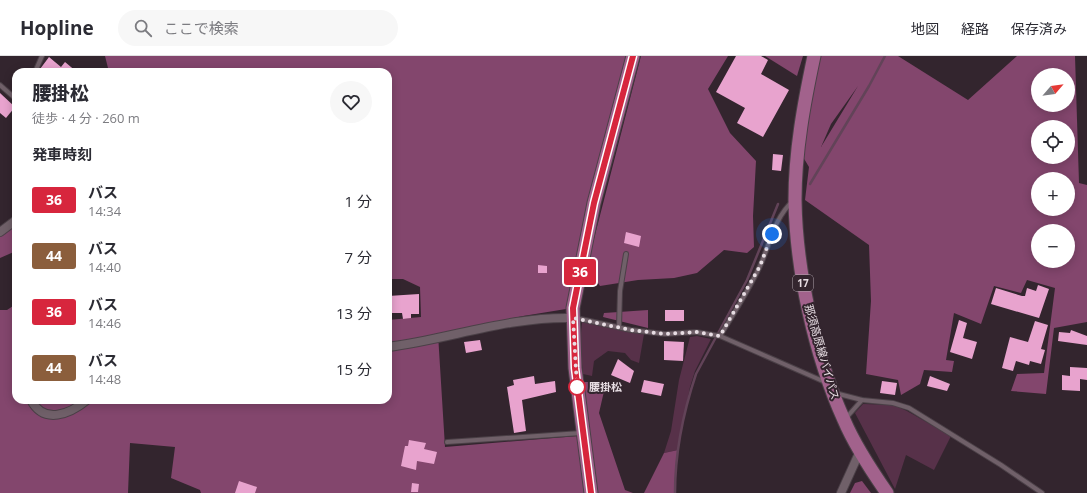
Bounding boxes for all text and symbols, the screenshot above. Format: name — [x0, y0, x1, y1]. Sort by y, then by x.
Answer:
search box — [118, 10, 398, 46]
text: Hopline — [20, 15, 94, 41]
icon: search — [132, 17, 154, 39]
text: ここで検索 — [164, 18, 239, 38]
text: 地図 — [911, 19, 939, 38]
text: 経路 — [961, 19, 989, 38]
text: 保存済み — [1011, 19, 1067, 38]
north arrow — [1031, 68, 1075, 112]
map controls — [1031, 68, 1075, 268]
text: 腰掛松 — [32, 80, 89, 106]
button: heart — [330, 81, 372, 123]
text: 徒歩 · 4 分 · 260 m — [32, 109, 140, 127]
button: locate — [1031, 120, 1075, 164]
text: 発車時刻 — [32, 144, 92, 164]
button: + — [1031, 172, 1075, 216]
text: バス — [88, 182, 118, 202]
text: 36 — [46, 190, 62, 209]
text: 1 分 — [345, 191, 372, 211]
text: 14:34 — [88, 202, 121, 220]
your location — [762, 224, 782, 244]
button: − — [1031, 224, 1075, 268]
text: バス — [88, 238, 118, 258]
text: 44 — [46, 246, 62, 265]
text: 7 分 — [345, 247, 372, 267]
text: 14:40 — [88, 258, 121, 276]
line badge: 36 — [562, 259, 598, 285]
text: 36 — [572, 262, 588, 281]
road number: 17 — [793, 275, 813, 291]
text: バス — [88, 294, 118, 314]
text: 36 — [46, 302, 62, 321]
street label: 那須高原線バイパス — [802, 302, 843, 401]
text: 13 分 — [336, 303, 372, 323]
text: 14:46 — [88, 314, 121, 332]
text: バス — [88, 350, 118, 370]
text: 44 — [46, 358, 62, 377]
text: 15 分 — [336, 359, 372, 379]
text: 14:48 — [88, 370, 121, 388]
marker: 腰掛松 — [568, 378, 586, 396]
place label: 腰掛松 — [589, 379, 622, 394]

